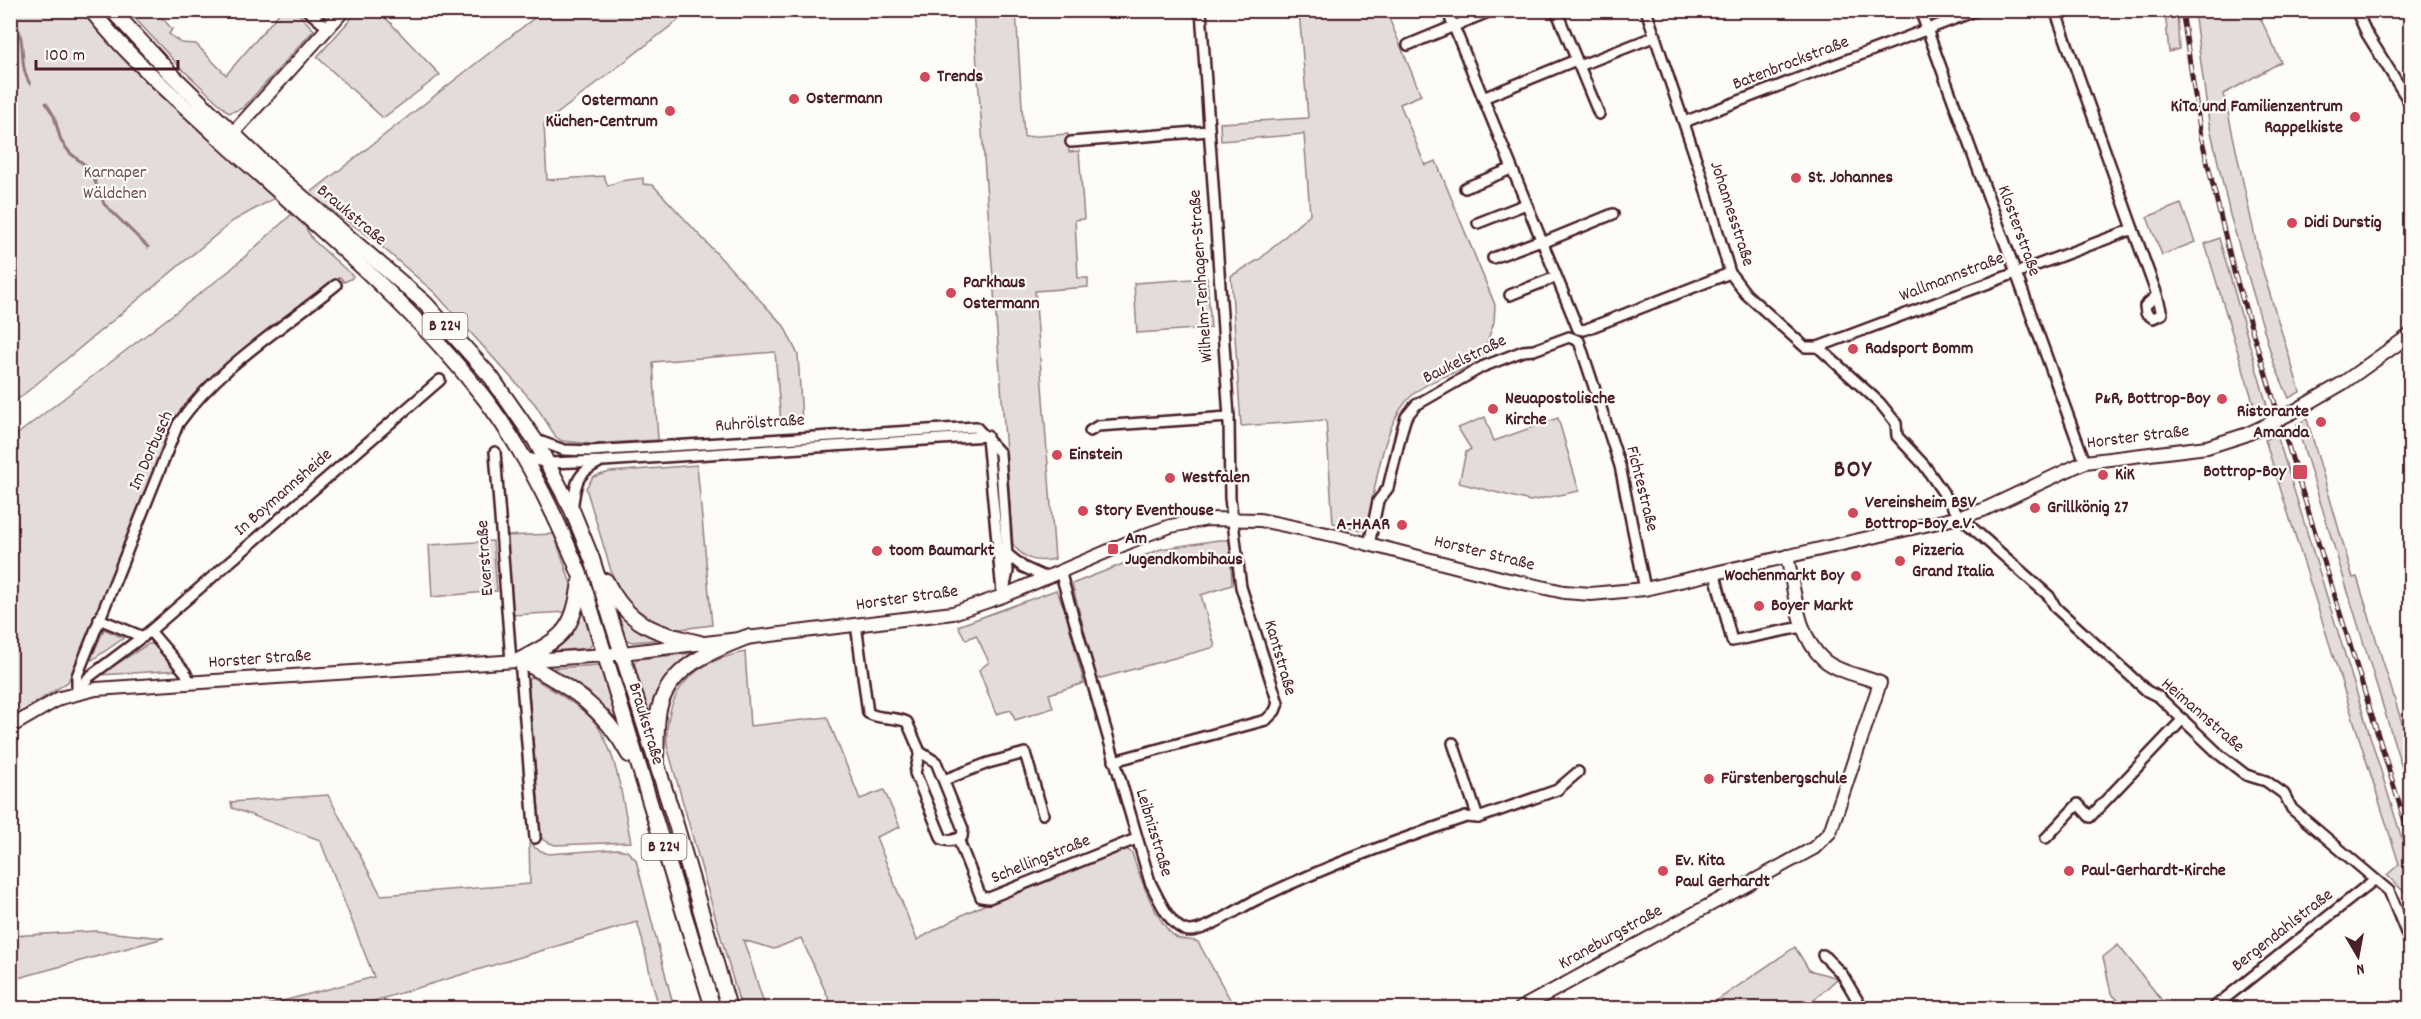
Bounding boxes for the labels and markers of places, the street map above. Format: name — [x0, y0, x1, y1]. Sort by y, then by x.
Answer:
place label: Trends — [937, 65, 984, 90]
marker: Trends — [918, 70, 932, 84]
place label: Ostermann — [806, 87, 883, 112]
place label: Ostermann Küchen-Centrum — [545, 89, 658, 135]
marker: Ostermann — [787, 92, 801, 106]
place label: KiTa und Familienzentrum Rappelkiste — [2171, 95, 2343, 141]
marker: Ostermann Küchen-Centrum — [663, 104, 677, 118]
marker: KiTa und Familienzentrum Rappelkiste — [2348, 110, 2362, 124]
place label: St. Johannes — [1808, 166, 1893, 191]
marker: St. Johannes — [1789, 171, 1803, 185]
place label: Didi Durstig — [2304, 211, 2382, 236]
marker: Didi Durstig — [2285, 216, 2299, 230]
place label: Parkhaus Ostermann — [963, 271, 1040, 317]
marker: Parkhaus Ostermann — [944, 286, 958, 300]
place label: Radsport Bomm — [1865, 337, 1973, 362]
marker: Radsport Bomm — [1846, 342, 1860, 356]
place label: Neuapostolische Kirche — [1505, 387, 1615, 433]
place label: P&R, Bottrop-Boy — [2095, 387, 2211, 412]
marker: P&R, Bottrop-Boy — [2215, 392, 2229, 406]
place label: Ristorante Amanda — [2237, 400, 2310, 446]
marker: Neuapostolische Kirche — [1486, 402, 1500, 416]
marker: Ristorante Amanda — [2314, 415, 2328, 429]
place label: Einstein — [1069, 443, 1123, 468]
marker: Einstein — [1050, 448, 1064, 462]
place label: Bottrop-Boy — [2203, 460, 2287, 485]
place label: KiK — [2115, 463, 2136, 488]
marker: Bottrop-Boy — [2291, 463, 2309, 481]
place label: Westfalen — [1182, 466, 1250, 491]
marker: KiK — [2096, 468, 2110, 482]
marker: Westfalen — [1163, 471, 1177, 485]
place label: Vereinsheim BSV Bottrop-Boy e.V. — [1865, 491, 1977, 537]
place label: Grillkönig 27 — [2047, 496, 2129, 521]
place label: Story Eventhouse — [1095, 499, 1214, 524]
marker: Grillkönig 27 — [2028, 501, 2042, 515]
marker: Story Eventhouse — [1076, 504, 1090, 518]
marker: Vereinsheim BSV Bottrop-Boy e.V. — [1846, 506, 1860, 520]
place label: A-HAAR — [1336, 513, 1390, 538]
marker: A-HAAR — [1395, 518, 1409, 532]
place label: Am Jugendkombihaus — [1125, 527, 1243, 573]
place label: toom Baumarkt — [889, 539, 995, 564]
place label: Pizzeria Grand Italia — [1912, 539, 1994, 585]
marker: Am Jugendkombihaus — [1106, 542, 1120, 556]
marker: toom Baumarkt — [870, 544, 884, 558]
marker: Pizzeria Grand Italia — [1893, 554, 1907, 568]
place label: Wochenmarkt Boy — [1724, 564, 1845, 589]
marker: Wochenmarkt Boy — [1849, 569, 1863, 583]
place label: Boyer Markt — [1771, 594, 1854, 619]
marker: Boyer Markt — [1752, 599, 1766, 613]
place label: Fürstenbergschule — [1721, 767, 1847, 792]
marker: Fürstenbergschule — [1702, 772, 1716, 786]
place label: Ev. Kita Paul Gerhardt — [1675, 849, 1770, 895]
place label: Paul-Gerhardt-Kirche — [2081, 859, 2226, 884]
marker: Ev. Kita Paul Gerhardt — [1656, 864, 1670, 878]
marker: Paul-Gerhardt-Kirche — [2062, 864, 2076, 878]

